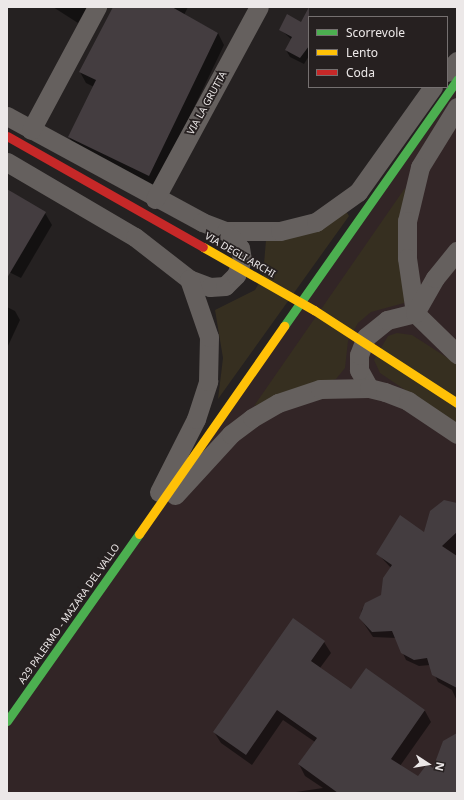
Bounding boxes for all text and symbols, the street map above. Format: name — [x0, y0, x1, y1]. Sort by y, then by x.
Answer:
legend — [308, 16, 448, 88]
text: Scorrevole — [346, 24, 405, 41]
text: Lento — [346, 44, 378, 61]
text: Coda — [346, 64, 375, 81]
street label: VIA LA GRUTTA — [185, 69, 229, 137]
street label: VIA DEGLI ARCHI — [203, 230, 277, 280]
street label: A29 PALERMO - MAZARA DEL VALLO — [16, 542, 122, 686]
north arrow — [408, 744, 448, 784]
text: N — [432, 761, 448, 773]

